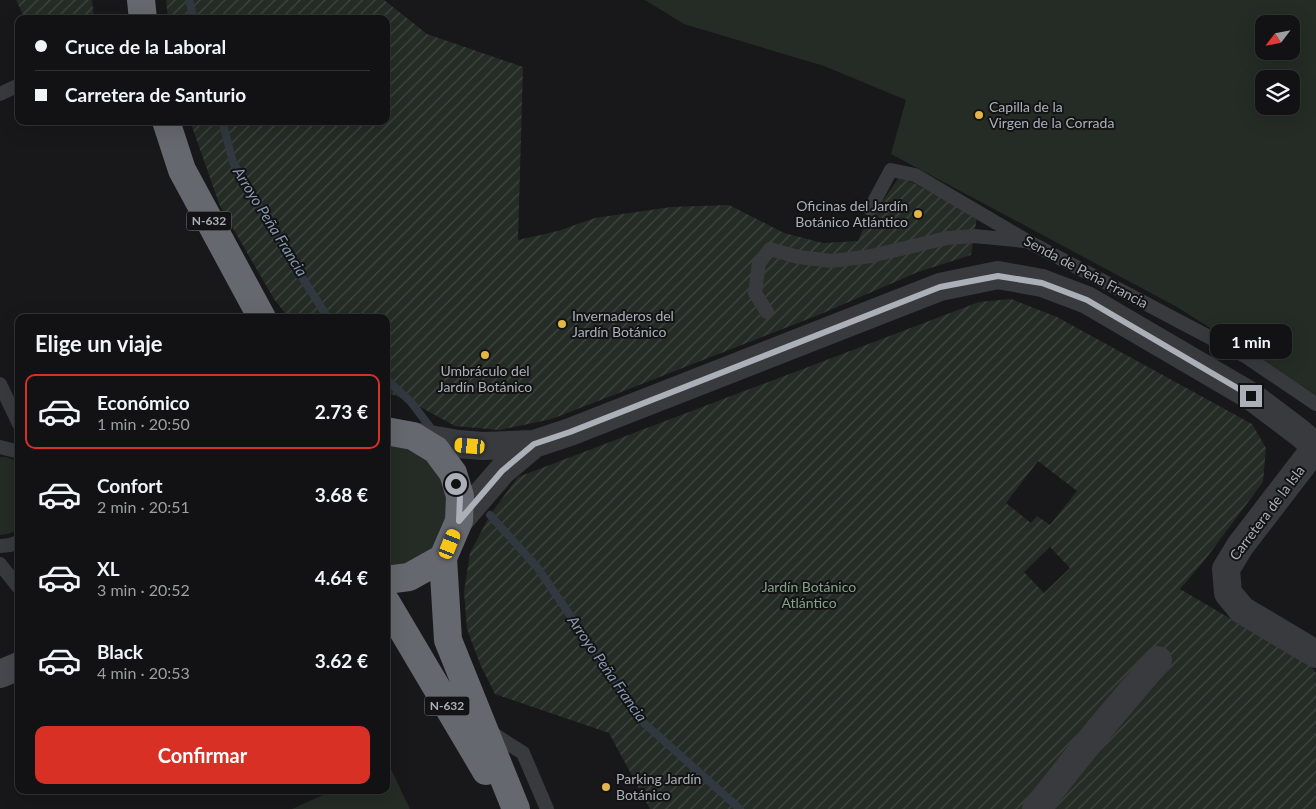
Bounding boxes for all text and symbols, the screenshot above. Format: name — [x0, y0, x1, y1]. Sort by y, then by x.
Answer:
north arrow — [1255, 15, 1300, 60]
map controls — [1255, 15, 1300, 115]
text: Cruce de la Laboral — [65, 35, 226, 58]
button: layers — [1255, 70, 1300, 115]
text: Carretera de Santurio — [65, 83, 246, 106]
place label: Capilla de la Virgen de la Corrada — [989, 98, 1114, 131]
marker: Capilla de la Virgen de la Corrada — [973, 109, 985, 121]
water label: Arroyo Peña Francia — [230, 163, 312, 280]
place label: Oficinas del Jardín Botánico Atlántico — [795, 197, 908, 230]
marker: Oficinas del Jardín Botánico Atlántico — [912, 208, 924, 220]
road number: N-632 — [186, 212, 232, 230]
street label: Senda de Peña Francia — [1021, 232, 1151, 311]
place label: Invernaderos del Jardín Botánico — [572, 307, 674, 340]
marker: Invernaderos del Jardín Botánico — [556, 318, 568, 330]
callout: 1 min — [1210, 324, 1292, 358]
text: Elige un viaje — [35, 330, 163, 357]
text: 1 min — [1231, 332, 1271, 351]
marker: Umbráculo del Jardín Botánico — [479, 349, 491, 361]
place label: Umbráculo del Jardín Botánico — [438, 362, 532, 395]
route end — [1240, 385, 1262, 407]
icon: car — [37, 389, 82, 434]
text: Económico — [97, 391, 190, 414]
text: 2.73 € — [315, 400, 368, 423]
text: 1 min · 20:50 — [97, 414, 190, 433]
car — [454, 437, 485, 455]
street label: Carretera de la Isla — [1225, 462, 1308, 563]
icon: car — [37, 472, 82, 517]
route start — [445, 473, 467, 495]
text: Confort — [97, 474, 162, 497]
text: 3.68 € — [315, 483, 368, 506]
text: 2 min · 20:51 — [97, 497, 190, 516]
car — [437, 527, 462, 561]
icon: car — [37, 555, 82, 600]
text: XL — [97, 557, 120, 580]
text: 4.64 € — [315, 566, 368, 589]
park label: Jardín Botánico Atlántico — [762, 578, 856, 611]
text: 3 min · 20:52 — [97, 580, 190, 599]
water label: Arroyo Peña Francia — [564, 611, 651, 725]
icon: car — [37, 638, 82, 683]
text: Black — [97, 640, 143, 663]
text: 3.62 € — [315, 649, 368, 672]
text: 4 min · 20:53 — [97, 663, 190, 682]
road number: N-632 — [424, 696, 470, 716]
button: Confirmar — [35, 726, 370, 784]
place label: Parking Jardín Botánico — [616, 770, 701, 803]
marker: Parking Jardín Botánico — [600, 781, 612, 793]

